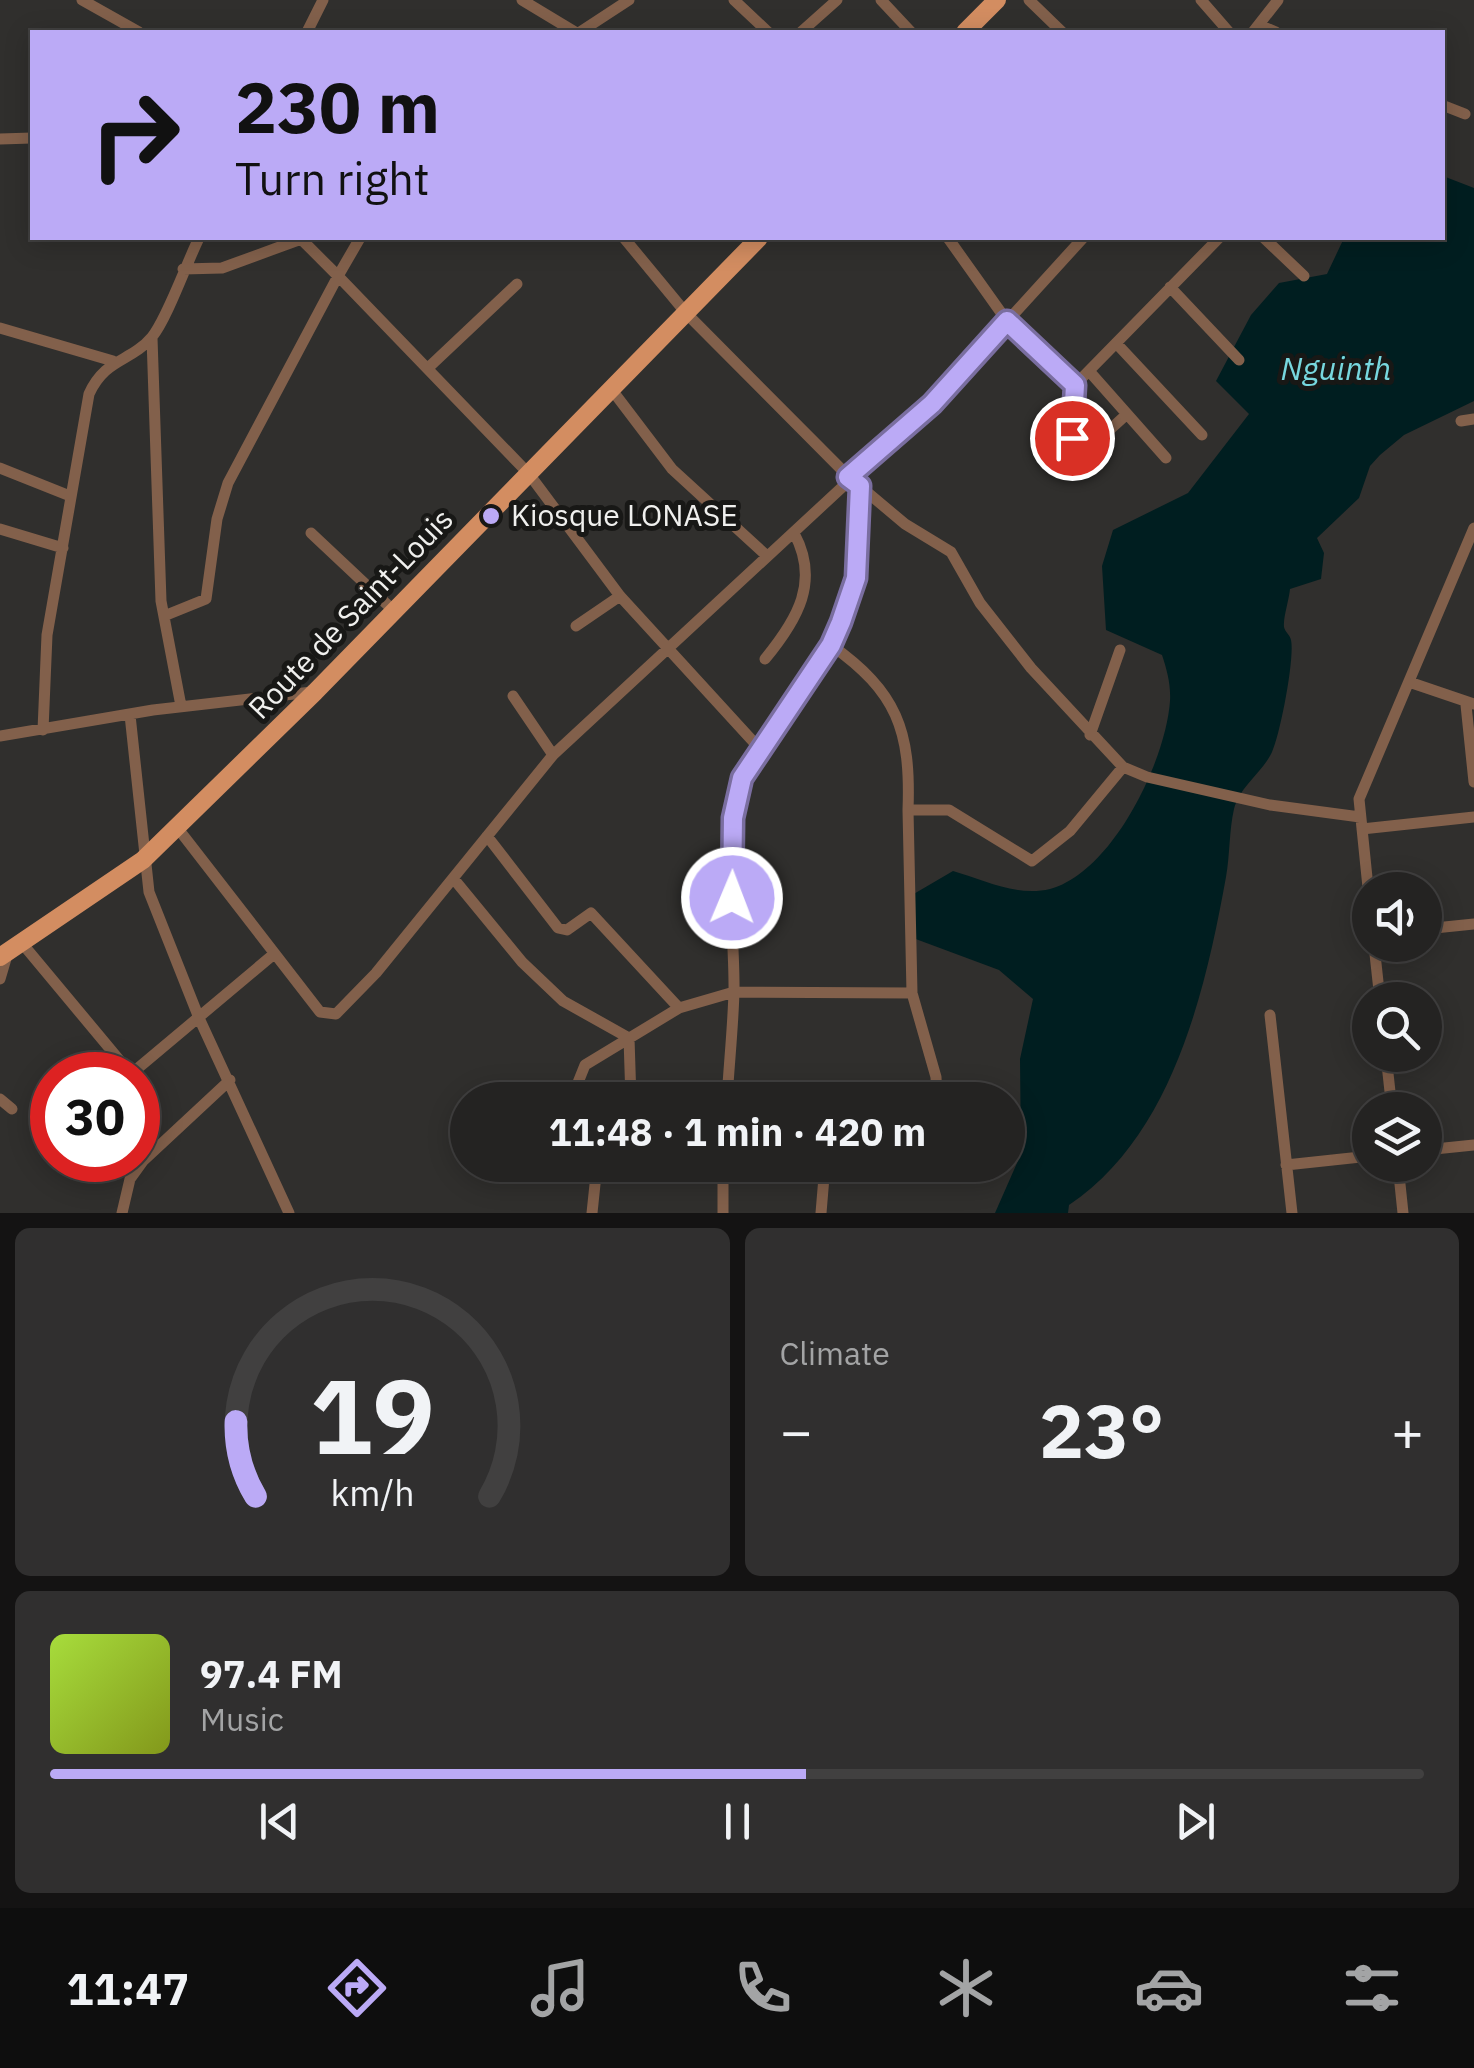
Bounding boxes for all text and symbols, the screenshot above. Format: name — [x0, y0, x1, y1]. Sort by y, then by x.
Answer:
text: 230 m — [235, 61, 440, 152]
icon: right — [70, 70, 200, 200]
text: Turn right — [235, 149, 430, 207]
water label: Nguinth — [1281, 347, 1391, 389]
pin — [1030, 396, 1115, 481]
icon: arrive — [1045, 411, 1100, 466]
place label: Kiosque LONASE — [511, 495, 738, 534]
street label: Route de Saint-Louis — [239, 499, 461, 727]
marker: Kiosque LONASE — [480, 505, 502, 527]
position arrow — [680, 846, 784, 950]
map controls — [1352, 872, 1442, 1182]
button: sound — [1352, 872, 1442, 962]
button: search — [1352, 982, 1442, 1072]
speed limit sign: 30 — [30, 1052, 160, 1182]
button: layers — [1352, 1092, 1442, 1182]
text: 11:48 · 1 min · 420 m — [549, 1107, 926, 1156]
text: Climate — [780, 1332, 890, 1374]
text: 19 — [310, 1347, 435, 1483]
text: 23° — [1039, 1381, 1164, 1479]
text: − — [780, 1395, 813, 1466]
text: + — [1391, 1395, 1424, 1466]
text: km/h — [330, 1469, 414, 1516]
text: 97.4 FM — [200, 1649, 343, 1698]
text: Music — [200, 1698, 284, 1740]
icon: previous — [252, 1794, 307, 1849]
icon: pause — [710, 1794, 765, 1849]
icon: next — [1168, 1794, 1223, 1849]
icon: directions — [322, 1953, 392, 2023]
icon: music — [525, 1953, 595, 2023]
icon: phone — [728, 1953, 798, 2023]
icon: climate — [931, 1953, 1001, 2023]
icon: car — [1134, 1953, 1204, 2023]
icon: filters — [1337, 1953, 1407, 2023]
text: 11:47 — [67, 1959, 189, 2017]

